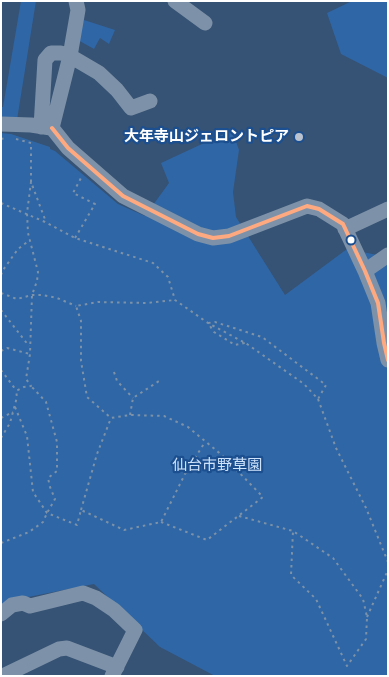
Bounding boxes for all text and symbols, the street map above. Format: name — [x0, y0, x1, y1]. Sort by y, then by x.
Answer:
place label: 大年寺山ジェロントピア — [124, 128, 289, 146]
marker: 大年寺山ジェロントピア — [293, 131, 305, 143]
unlabelled marker — [346, 235, 356, 245]
park label: 仙台市野草園 — [172, 457, 262, 475]

